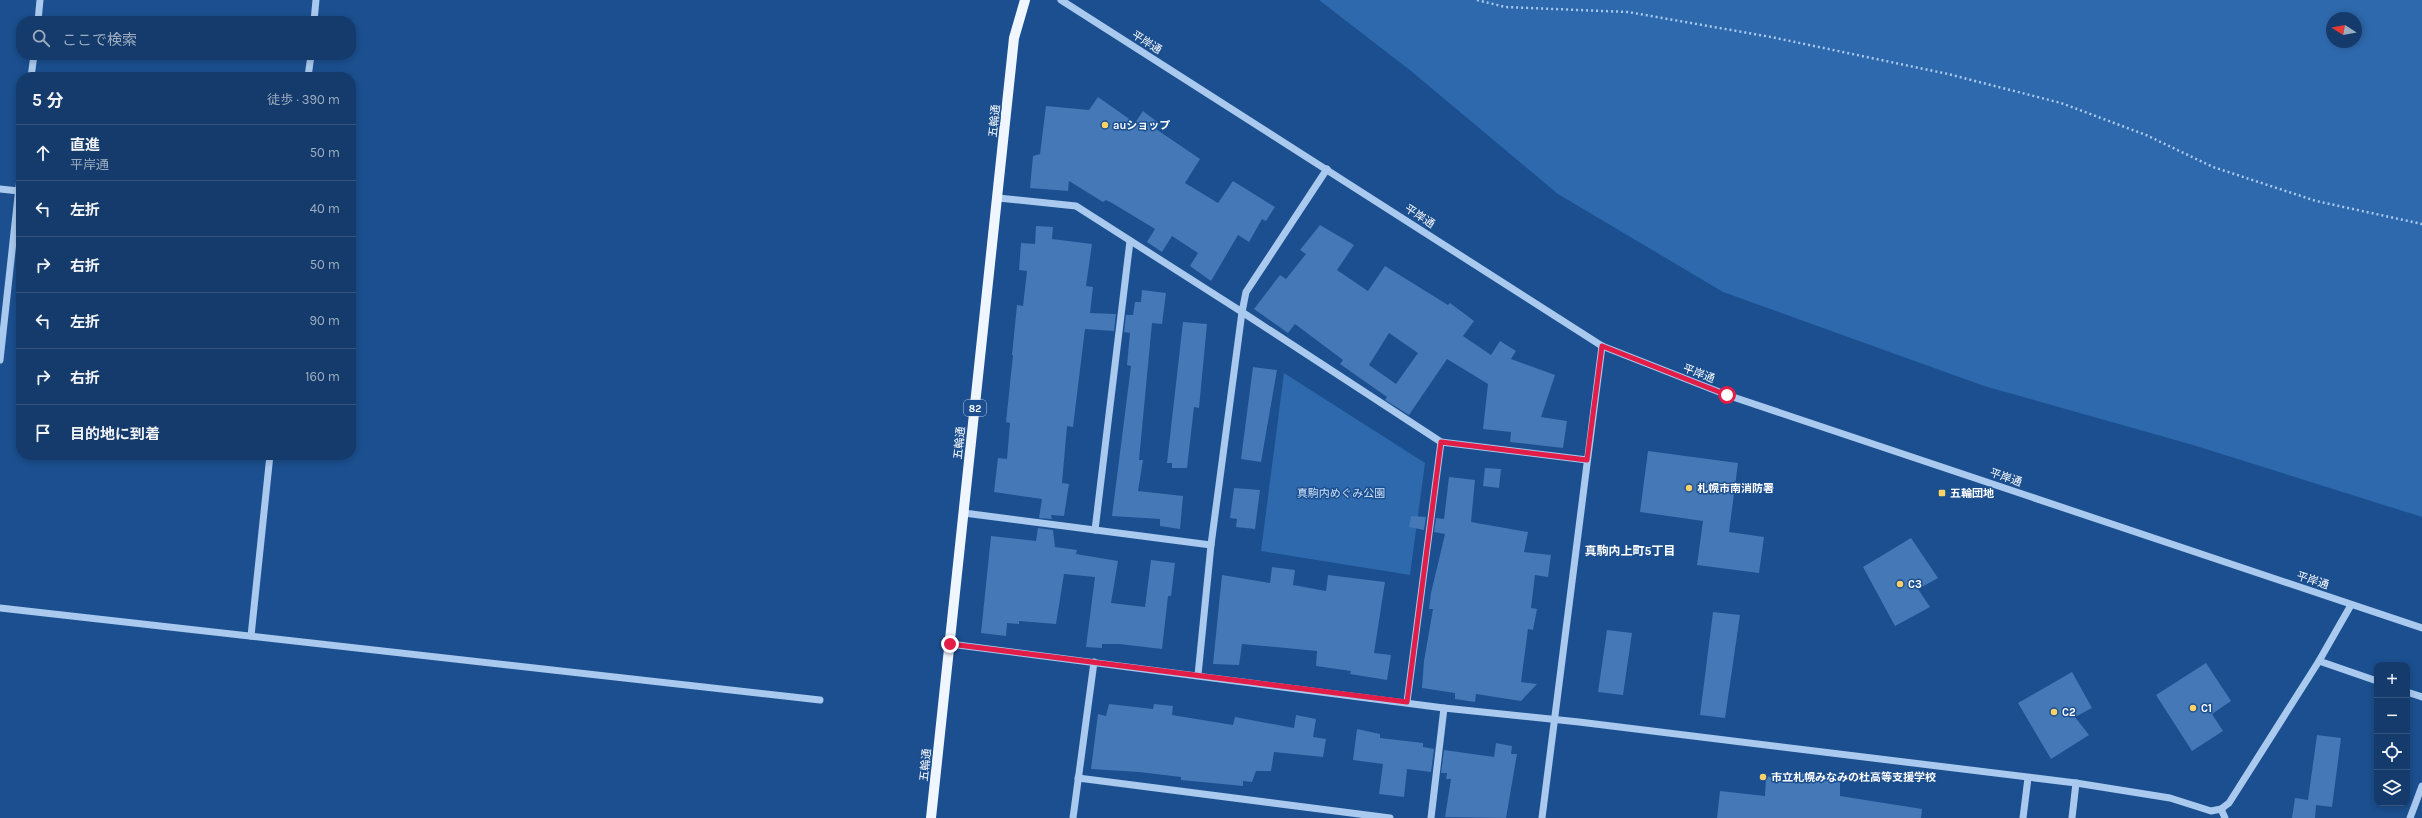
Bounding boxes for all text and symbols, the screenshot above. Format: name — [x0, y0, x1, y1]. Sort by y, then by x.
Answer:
north arrow — [2326, 12, 2362, 48]
search box — [16, 16, 356, 60]
icon: search — [30, 27, 52, 49]
street label: 平岸通 — [1129, 28, 1164, 57]
text: ここで検索 — [62, 31, 137, 49]
text: 5 分 — [32, 90, 63, 110]
text: 徒歩 · 390 m — [267, 92, 340, 107]
street label: 五輪通 — [986, 104, 1003, 138]
place label: auショップ — [1113, 119, 1170, 132]
marker: auショップ — [1100, 120, 1110, 130]
text: 直進 — [70, 136, 100, 154]
icon: ahead — [32, 142, 54, 164]
text: 50 m — [310, 145, 340, 160]
text: 平岸通 — [70, 157, 109, 172]
icon: left — [32, 198, 54, 220]
text: 左折 — [70, 201, 100, 219]
text: 40 m — [310, 201, 340, 216]
street label: 平岸通 — [1402, 202, 1437, 231]
icon: right — [32, 254, 54, 276]
text: 右折 — [70, 257, 100, 275]
text: 50 m — [310, 257, 340, 272]
icon: left — [32, 310, 54, 332]
text: 左折 — [70, 313, 100, 331]
text: 90 m — [309, 313, 340, 328]
street label: 平岸通 — [1681, 362, 1717, 385]
icon: right — [32, 366, 54, 388]
text: 右折 — [70, 369, 100, 387]
text: 160 m — [305, 369, 340, 384]
route start — [1718, 386, 1736, 404]
road number: 82 — [964, 400, 986, 416]
icon: arrive — [32, 422, 54, 444]
text: 目的地に到着 — [70, 425, 160, 443]
street label: 五輪通 — [951, 426, 968, 460]
street label: 平岸通 — [1988, 466, 2024, 489]
place label: 札幌市南消防署 — [1697, 482, 1774, 495]
marker: 札幌市南消防署 — [1684, 483, 1694, 493]
park label: 真駒内めぐみ公園 — [1297, 487, 1385, 500]
place label: 五輪団地 — [1950, 487, 1994, 500]
marker: 五輪団地 — [1937, 488, 1947, 498]
district label: 真駒内上町5丁目 — [1585, 544, 1676, 558]
street label: 平岸通 — [2295, 569, 2331, 592]
place label: C3 — [1908, 578, 1922, 591]
marker: C3 — [1895, 579, 1905, 589]
route end — [941, 635, 959, 653]
map controls — [2374, 662, 2410, 806]
button: + — [2374, 662, 2410, 698]
button: − — [2374, 698, 2410, 734]
place label: C1 — [2201, 702, 2212, 715]
marker: C1 — [2188, 703, 2198, 713]
place label: C2 — [2062, 706, 2076, 719]
marker: C2 — [2049, 707, 2059, 717]
button: locate — [2374, 734, 2410, 770]
street label: 五輪通 — [917, 748, 934, 782]
button: layers — [2374, 770, 2410, 806]
place label: 市立札幌みなみの杜高等支援学校 — [1771, 771, 1936, 784]
marker: 市立札幌みなみの杜高等支援学校 — [1758, 772, 1768, 782]

